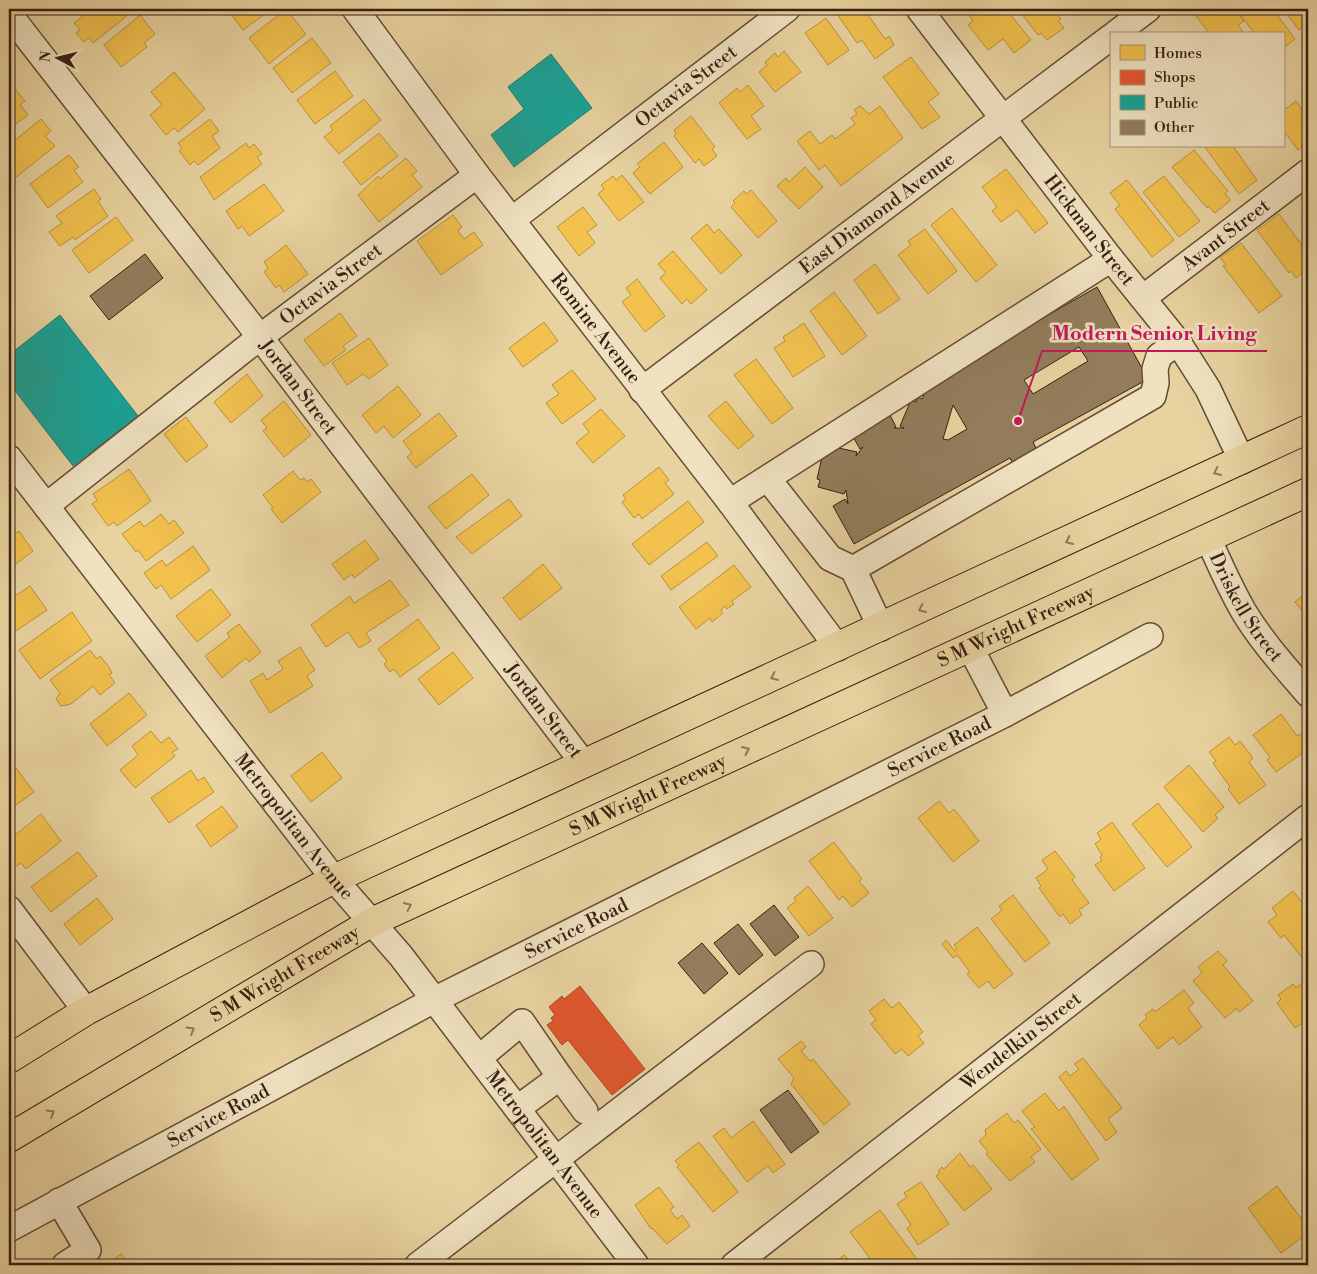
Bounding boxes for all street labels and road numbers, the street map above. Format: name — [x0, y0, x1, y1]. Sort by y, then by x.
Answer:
street label: Octavia Street — [630, 40, 742, 133]
street label: East Diamond Avenue — [794, 147, 959, 280]
street label: Hickman Street — [1039, 170, 1140, 291]
street label: Avant Street — [1176, 193, 1275, 277]
street label: Octavia Street — [275, 238, 387, 330]
street label: Romine Avenue — [545, 268, 646, 389]
street label: Jordan Street — [253, 334, 342, 440]
street label: Driskell Street — [1204, 549, 1288, 667]
street label: S M Wright Freeway — [934, 579, 1099, 673]
street label: Jordan Street — [499, 657, 588, 764]
street label: Service Road — [884, 711, 995, 783]
street label: Metropolitan Avenue — [229, 748, 359, 905]
street label: S M Wright Freeway — [566, 749, 731, 842]
street label: Service Road — [521, 893, 632, 965]
street label: S M Wright Freeway — [206, 920, 365, 1028]
street label: Wendelkin Street — [955, 986, 1086, 1096]
street label: Metropolitan Avenue — [481, 1066, 608, 1224]
street label: Service Road — [163, 1079, 274, 1153]

